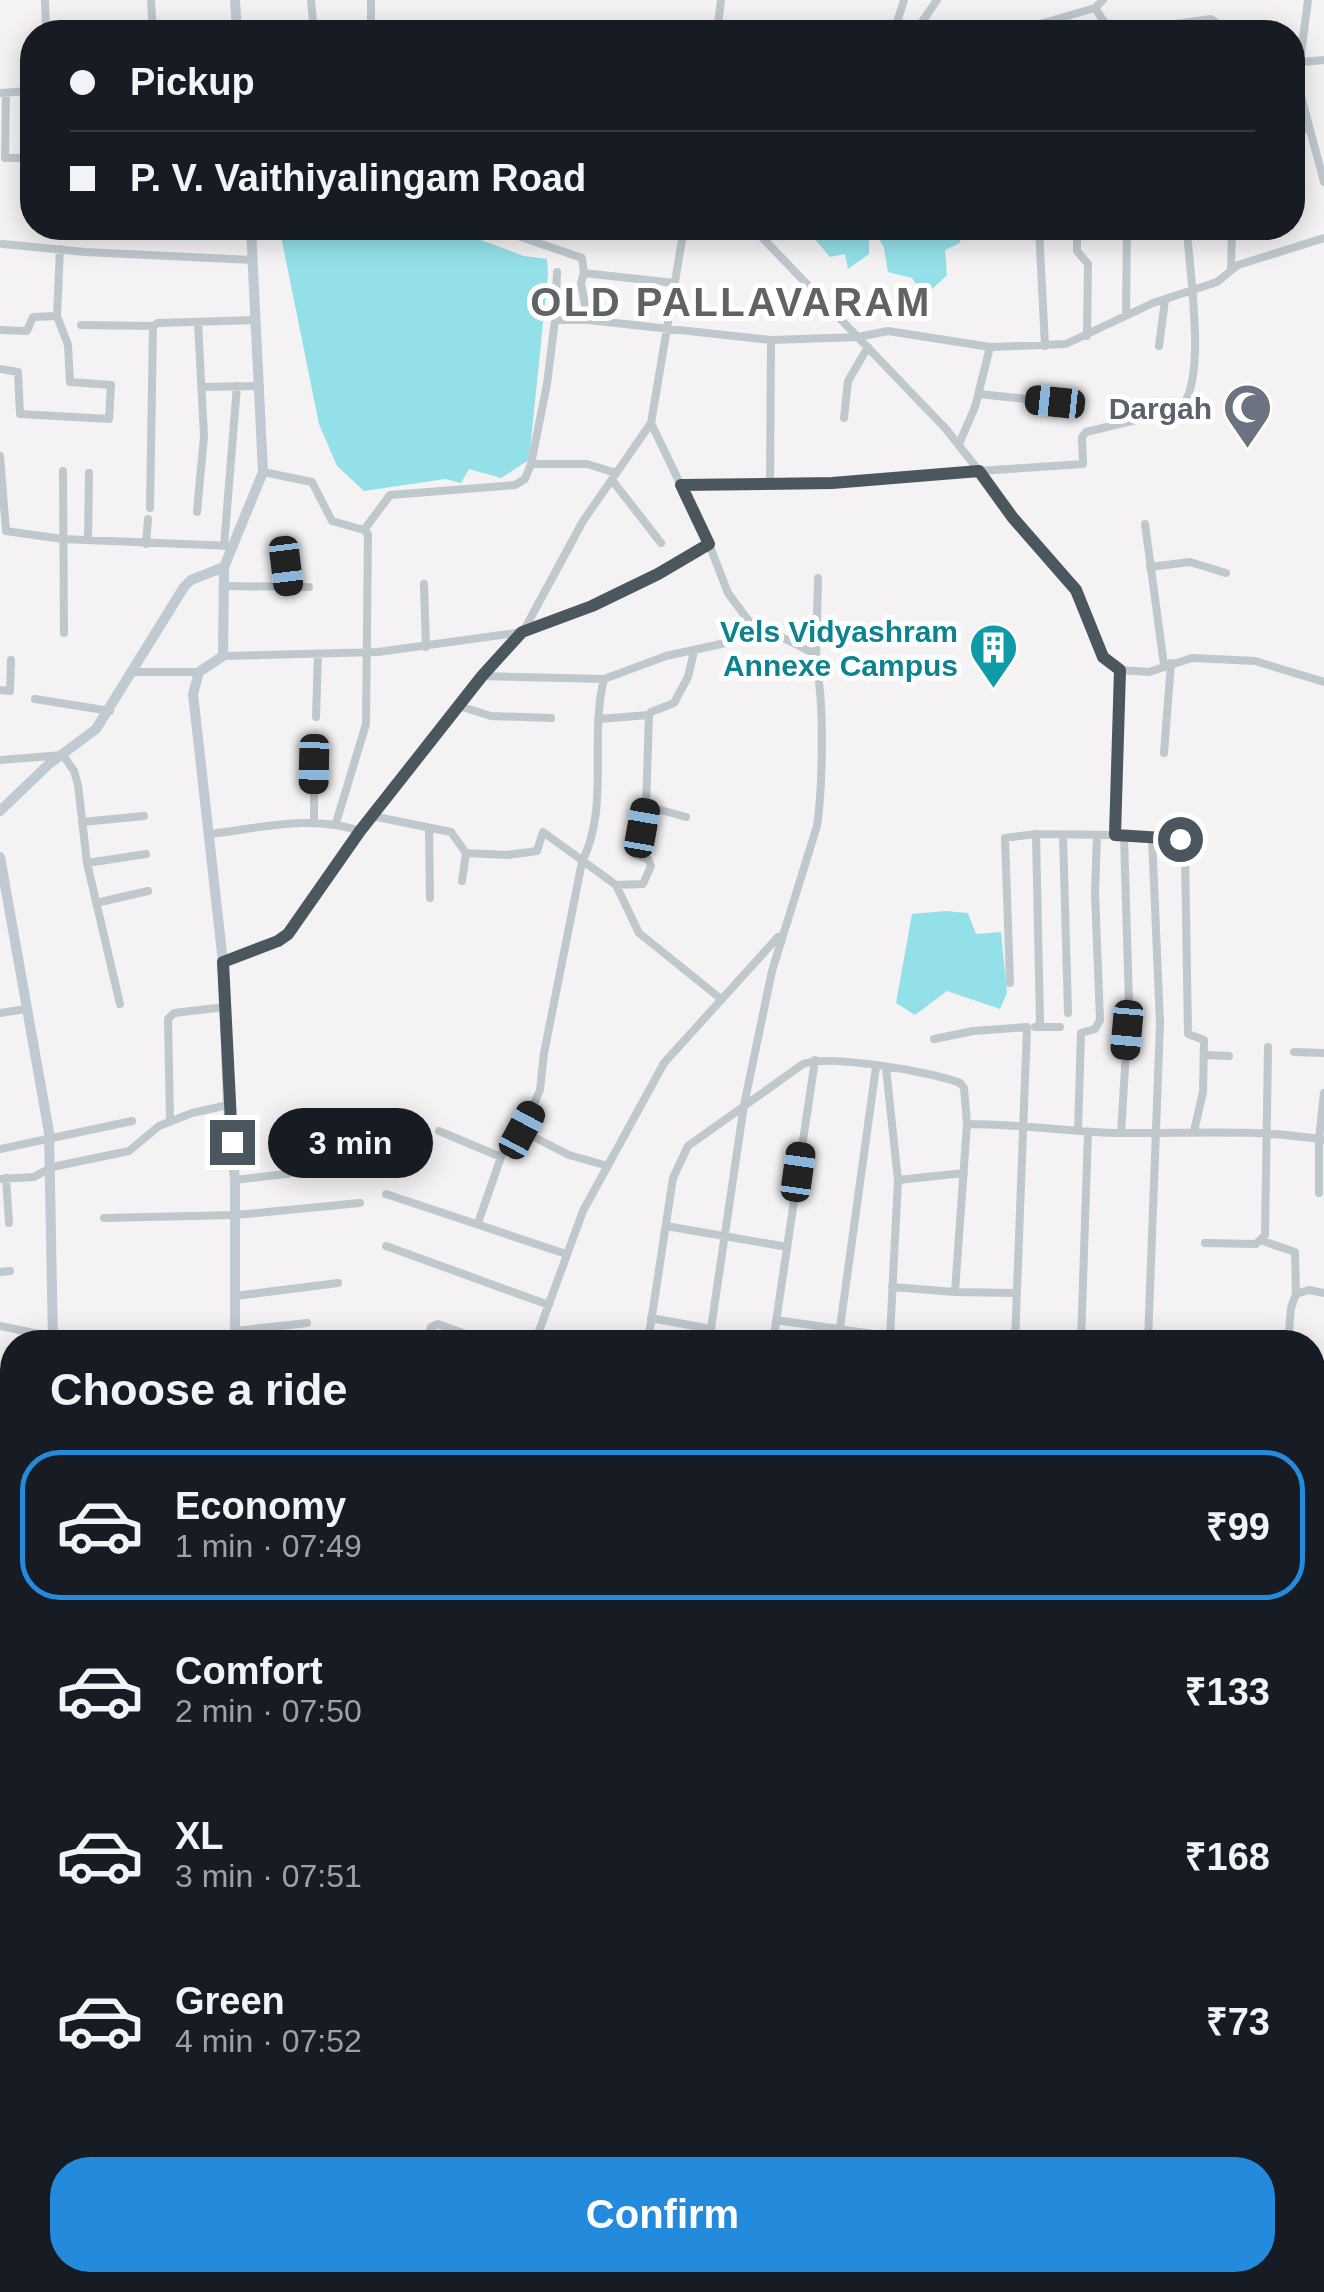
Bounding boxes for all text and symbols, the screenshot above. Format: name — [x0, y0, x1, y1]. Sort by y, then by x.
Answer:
text: Pickup — [130, 61, 255, 103]
text: P. V. Vaithiyalingam Road — [130, 157, 586, 199]
district label: OLD PALLAVARAM — [530, 280, 932, 324]
mosque icon: Dargah — [1221, 382, 1273, 450]
car — [1024, 384, 1086, 420]
place label: Dargah — [1109, 392, 1212, 425]
car — [267, 534, 305, 598]
place label: Vels Vidyashram Annexe Campus — [720, 615, 958, 682]
building icon: Vels Vidyashram Annexe Campus — [967, 622, 1019, 690]
car — [298, 734, 330, 794]
car — [622, 796, 662, 860]
route start — [1158, 817, 1203, 862]
car — [1109, 999, 1145, 1061]
car — [495, 1096, 549, 1164]
callout: 3 min — [267, 1107, 432, 1177]
route end — [210, 1120, 255, 1165]
text: 3 min — [309, 1125, 392, 1161]
car — [779, 1140, 817, 1204]
text: Choose a ride — [50, 1364, 348, 1415]
icon: car — [55, 1480, 145, 1570]
text: Economy — [175, 1485, 346, 1527]
text: ₹99 — [1206, 1506, 1270, 1548]
text: 1 min · 07:49 — [175, 1528, 362, 1564]
icon: car — [55, 1645, 145, 1735]
text: Comfort — [175, 1650, 323, 1692]
text: ₹133 — [1185, 1671, 1270, 1713]
text: 2 min · 07:50 — [175, 1693, 362, 1729]
icon: car — [55, 1810, 145, 1900]
text: XL — [175, 1815, 224, 1857]
text: ₹168 — [1185, 1836, 1270, 1878]
text: 3 min · 07:51 — [175, 1858, 362, 1894]
icon: car — [55, 1975, 145, 2065]
text: Green — [175, 1980, 285, 2022]
text: ₹73 — [1206, 2001, 1270, 2043]
text: 4 min · 07:52 — [175, 2023, 362, 2059]
button: Confirm — [50, 2157, 1275, 2272]

